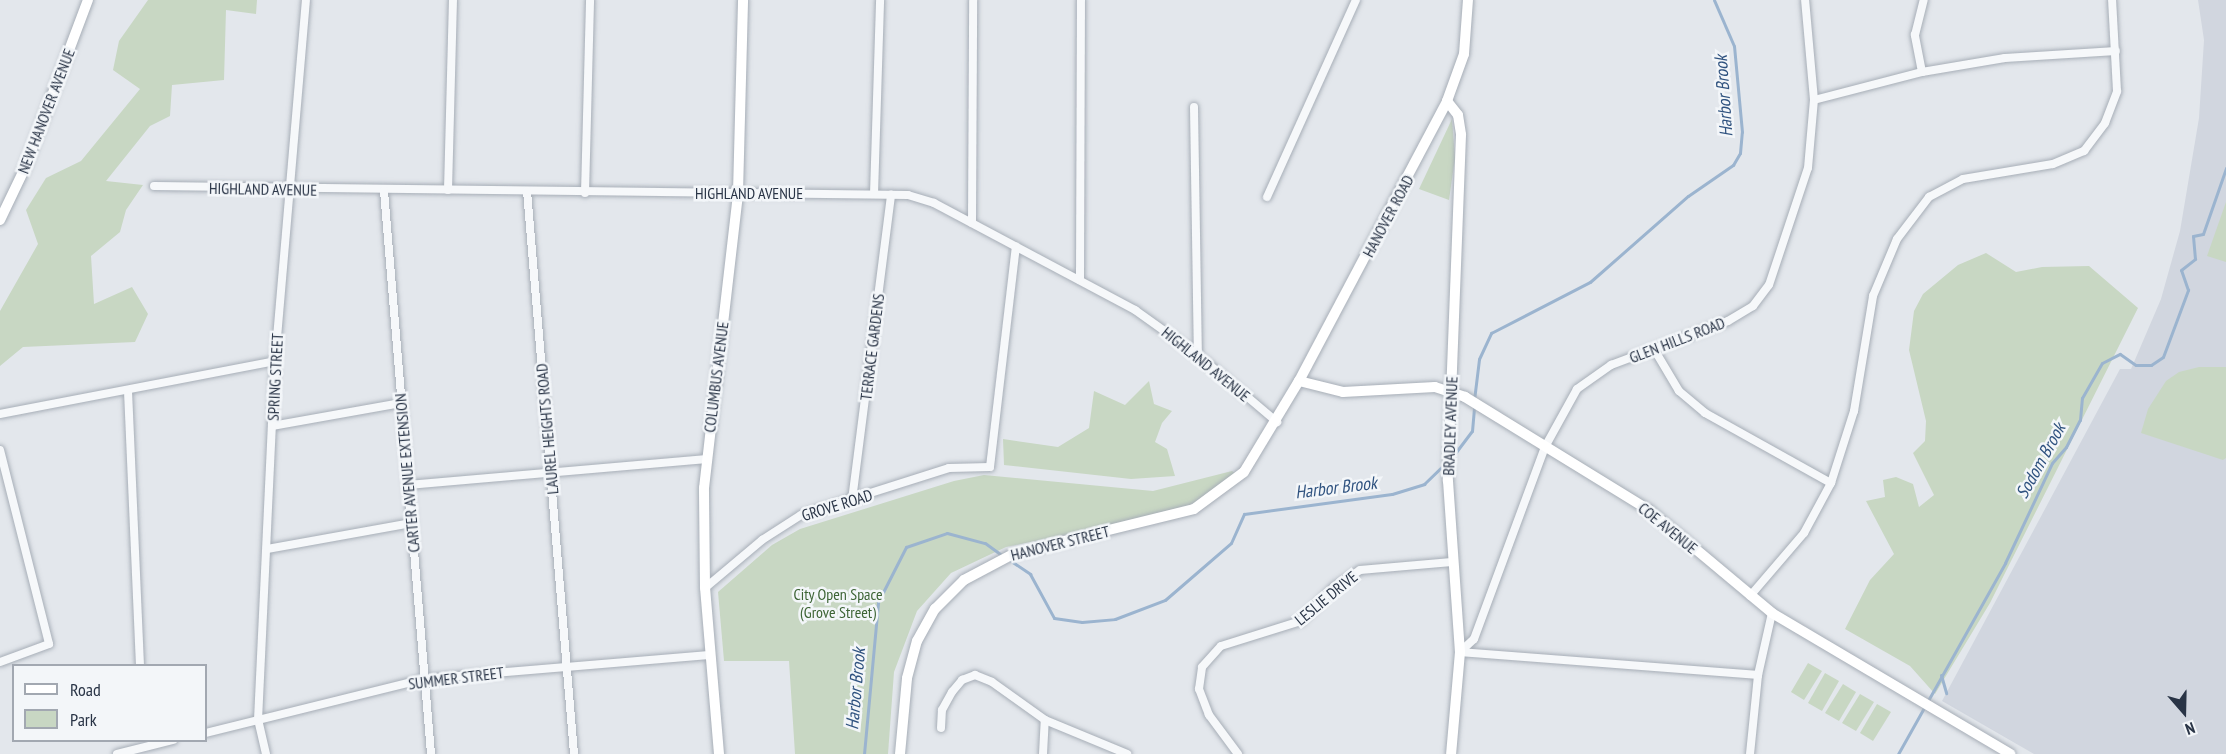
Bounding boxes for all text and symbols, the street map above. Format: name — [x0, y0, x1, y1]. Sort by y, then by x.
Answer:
street label: NEW HANOVER AVENUE — [13, 45, 79, 177]
water label: Harbor Brook — [1710, 54, 1738, 138]
street label: HANOVER ROAD — [1358, 172, 1418, 260]
street label: HIGHLAND AVENUE — [209, 178, 317, 200]
street label: HIGHLAND AVENUE — [695, 183, 803, 203]
street label: TERRACE GARDENS — [856, 292, 888, 402]
street label: GLEN HILLS ROAD — [1626, 313, 1728, 367]
street label: COLUMBUS AVENUE — [700, 320, 732, 434]
street label: HIGHLAND AVENUE — [1158, 322, 1254, 406]
street label: SPRING STREET — [263, 333, 287, 421]
street label: LAUREL HEIGHTS ROAD — [532, 362, 562, 496]
street label: BRADLEY AVENUE — [1439, 376, 1461, 476]
street label: CARTER AVENUE EXTENSION — [390, 393, 424, 553]
water label: Sodom Brook — [2012, 420, 2070, 502]
water label: Harbor Brook — [1294, 472, 1378, 504]
street label: GROVE ROAD — [799, 485, 875, 525]
street label: COE AVENUE — [1634, 498, 1702, 558]
street label: HANOVER STREET — [1009, 521, 1111, 565]
street label: LESLIE DRIVE — [1291, 567, 1361, 629]
park label: City Open Space (Grove Street) — [793, 584, 883, 622]
water label: Harbor Brook — [842, 647, 870, 731]
street label: SUMMER STREET — [407, 663, 505, 693]
legend — [12, 664, 207, 742]
text: Road — [70, 678, 101, 701]
north arrow — [2154, 682, 2214, 742]
text: Park — [70, 708, 97, 731]
text: N — [2183, 718, 2198, 740]

